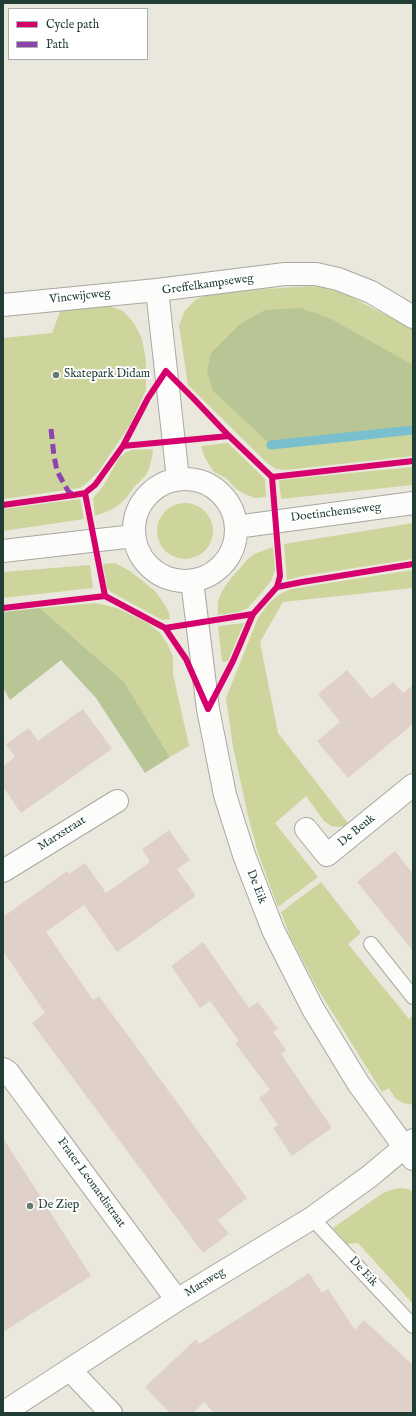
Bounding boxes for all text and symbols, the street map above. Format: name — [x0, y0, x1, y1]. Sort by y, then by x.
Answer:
legend — [8, 8, 148, 60]
text: Cycle path — [46, 17, 99, 32]
text: Path — [46, 37, 69, 52]
street label: Greffelkampseweg — [161, 271, 255, 299]
street label: Vincwijcweg — [49, 287, 111, 307]
place label: Skatepark Didam — [64, 368, 150, 382]
marker: Skatepark Didam — [51, 370, 61, 380]
street label: Doetinchemseweg — [290, 500, 382, 526]
street label: De Beuk — [335, 812, 379, 850]
street label: Marxstraat — [35, 814, 89, 854]
street label: De Eik — [243, 868, 269, 906]
street label: Frater Leonardistraat — [54, 1135, 128, 1231]
place label: De Ziep — [38, 1199, 79, 1213]
marker: De Ziep — [25, 1201, 35, 1211]
street label: De Eik — [346, 1254, 380, 1290]
street label: Marsweg — [182, 1265, 228, 1301]

